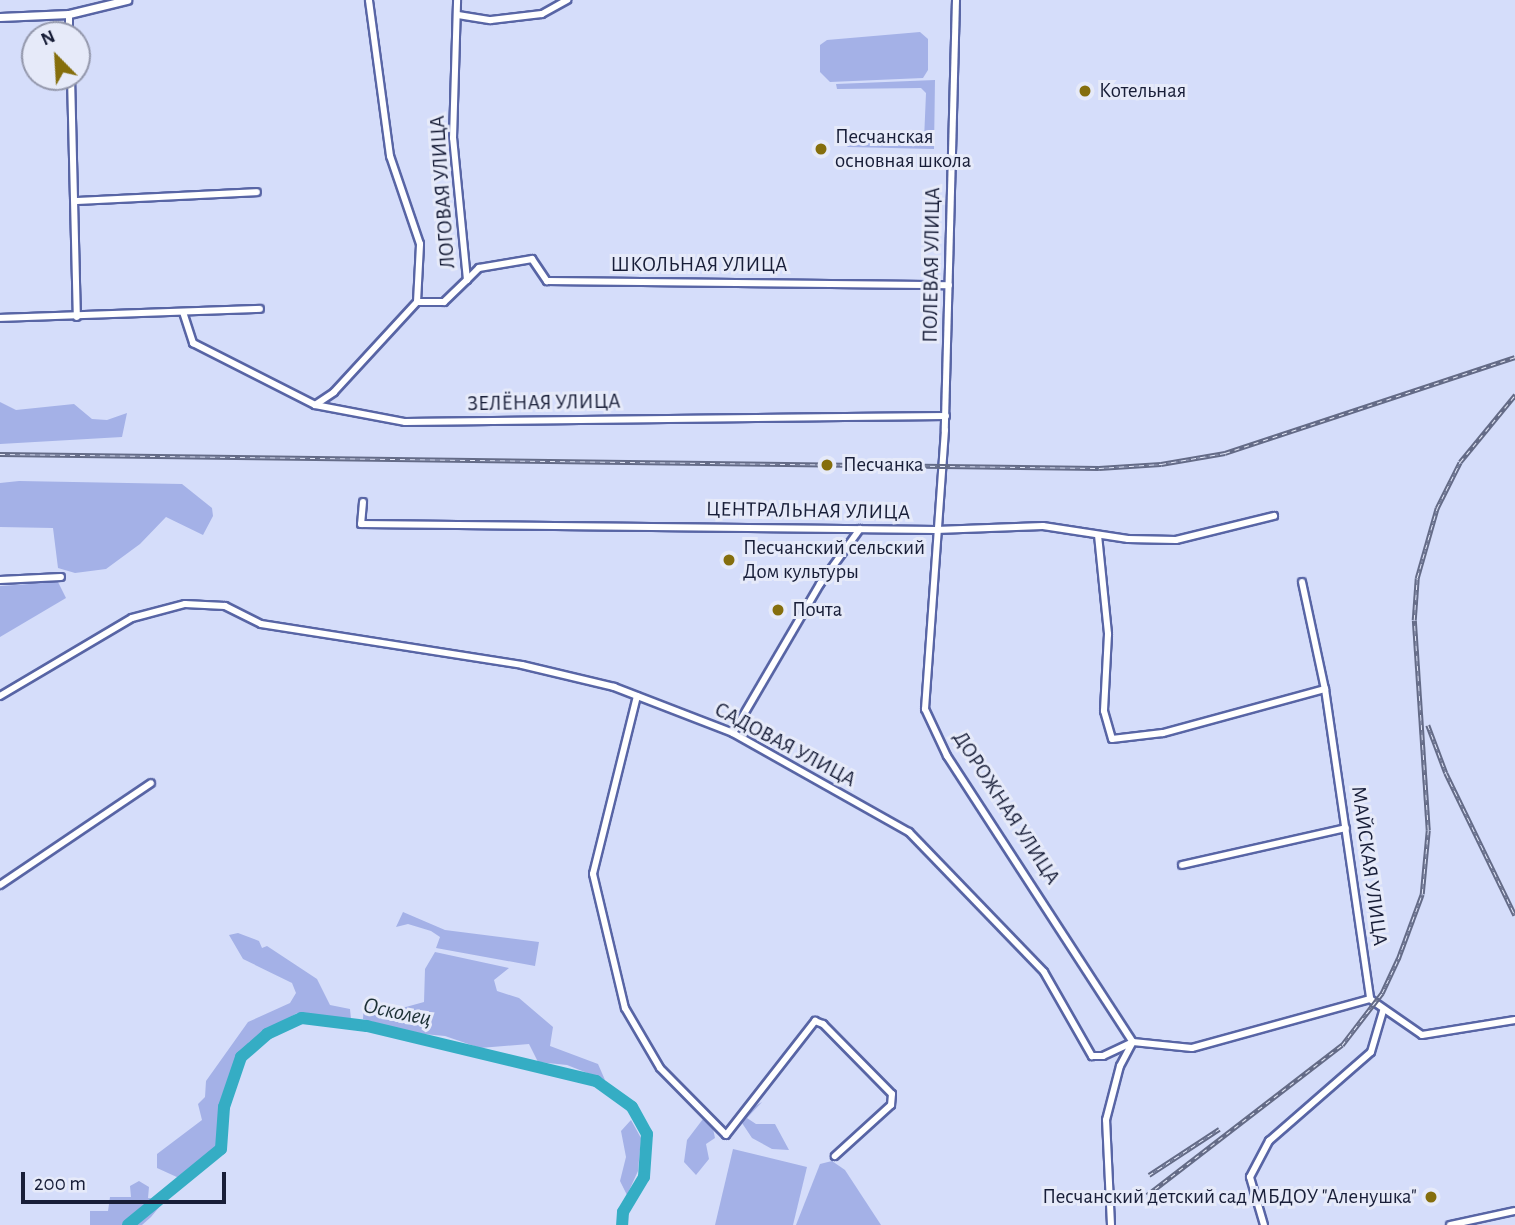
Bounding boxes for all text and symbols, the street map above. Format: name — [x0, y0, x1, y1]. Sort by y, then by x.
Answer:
north arrow — [21, 21, 91, 91]
text: N — [38, 27, 58, 50]
place label: Котельная — [1099, 78, 1186, 104]
marker: Котельная — [1077, 83, 1093, 99]
street label: ЛОГОВАЯ УЛИЦА — [425, 115, 461, 269]
place label: Песчанская основная школа — [835, 124, 971, 174]
marker: Песчанская основная школа — [813, 141, 829, 157]
street label: ПОЛЕВАЯ УЛИЦА — [918, 187, 946, 343]
street label: ШКОЛЬНАЯ УЛИЦА — [611, 252, 787, 278]
street label: ЗЕЛЁНАЯ УЛИЦА — [467, 389, 621, 417]
place label: Песчанка — [843, 452, 924, 478]
marker: Песчанка — [817, 455, 837, 475]
street label: ЦЕНТРАЛЬНАЯ УЛИЦА — [706, 497, 910, 525]
place label: Песчанский сельский Дом культуры — [743, 535, 925, 585]
marker: Песчанский сельский Дом культуры — [721, 552, 737, 568]
place label: Почта — [792, 597, 842, 623]
marker: Почта — [770, 602, 786, 618]
street label: САДОВАЯ УЛИЦА — [710, 697, 860, 793]
street label: ДОРОЖНАЯ УЛИЦА — [947, 727, 1065, 889]
street label: МАЙСКАЯ УЛИЦА — [1345, 785, 1393, 947]
water label: Осколец — [360, 992, 434, 1034]
scale bar — [24, 1158, 229, 1202]
text: 200 m — [34, 1173, 86, 1194]
place label: Песчанский детский сад МБДОУ "Аленушка" — [1042, 1184, 1417, 1210]
marker: Песчанский детский сад МБДОУ "Аленушка" — [1423, 1189, 1439, 1205]

